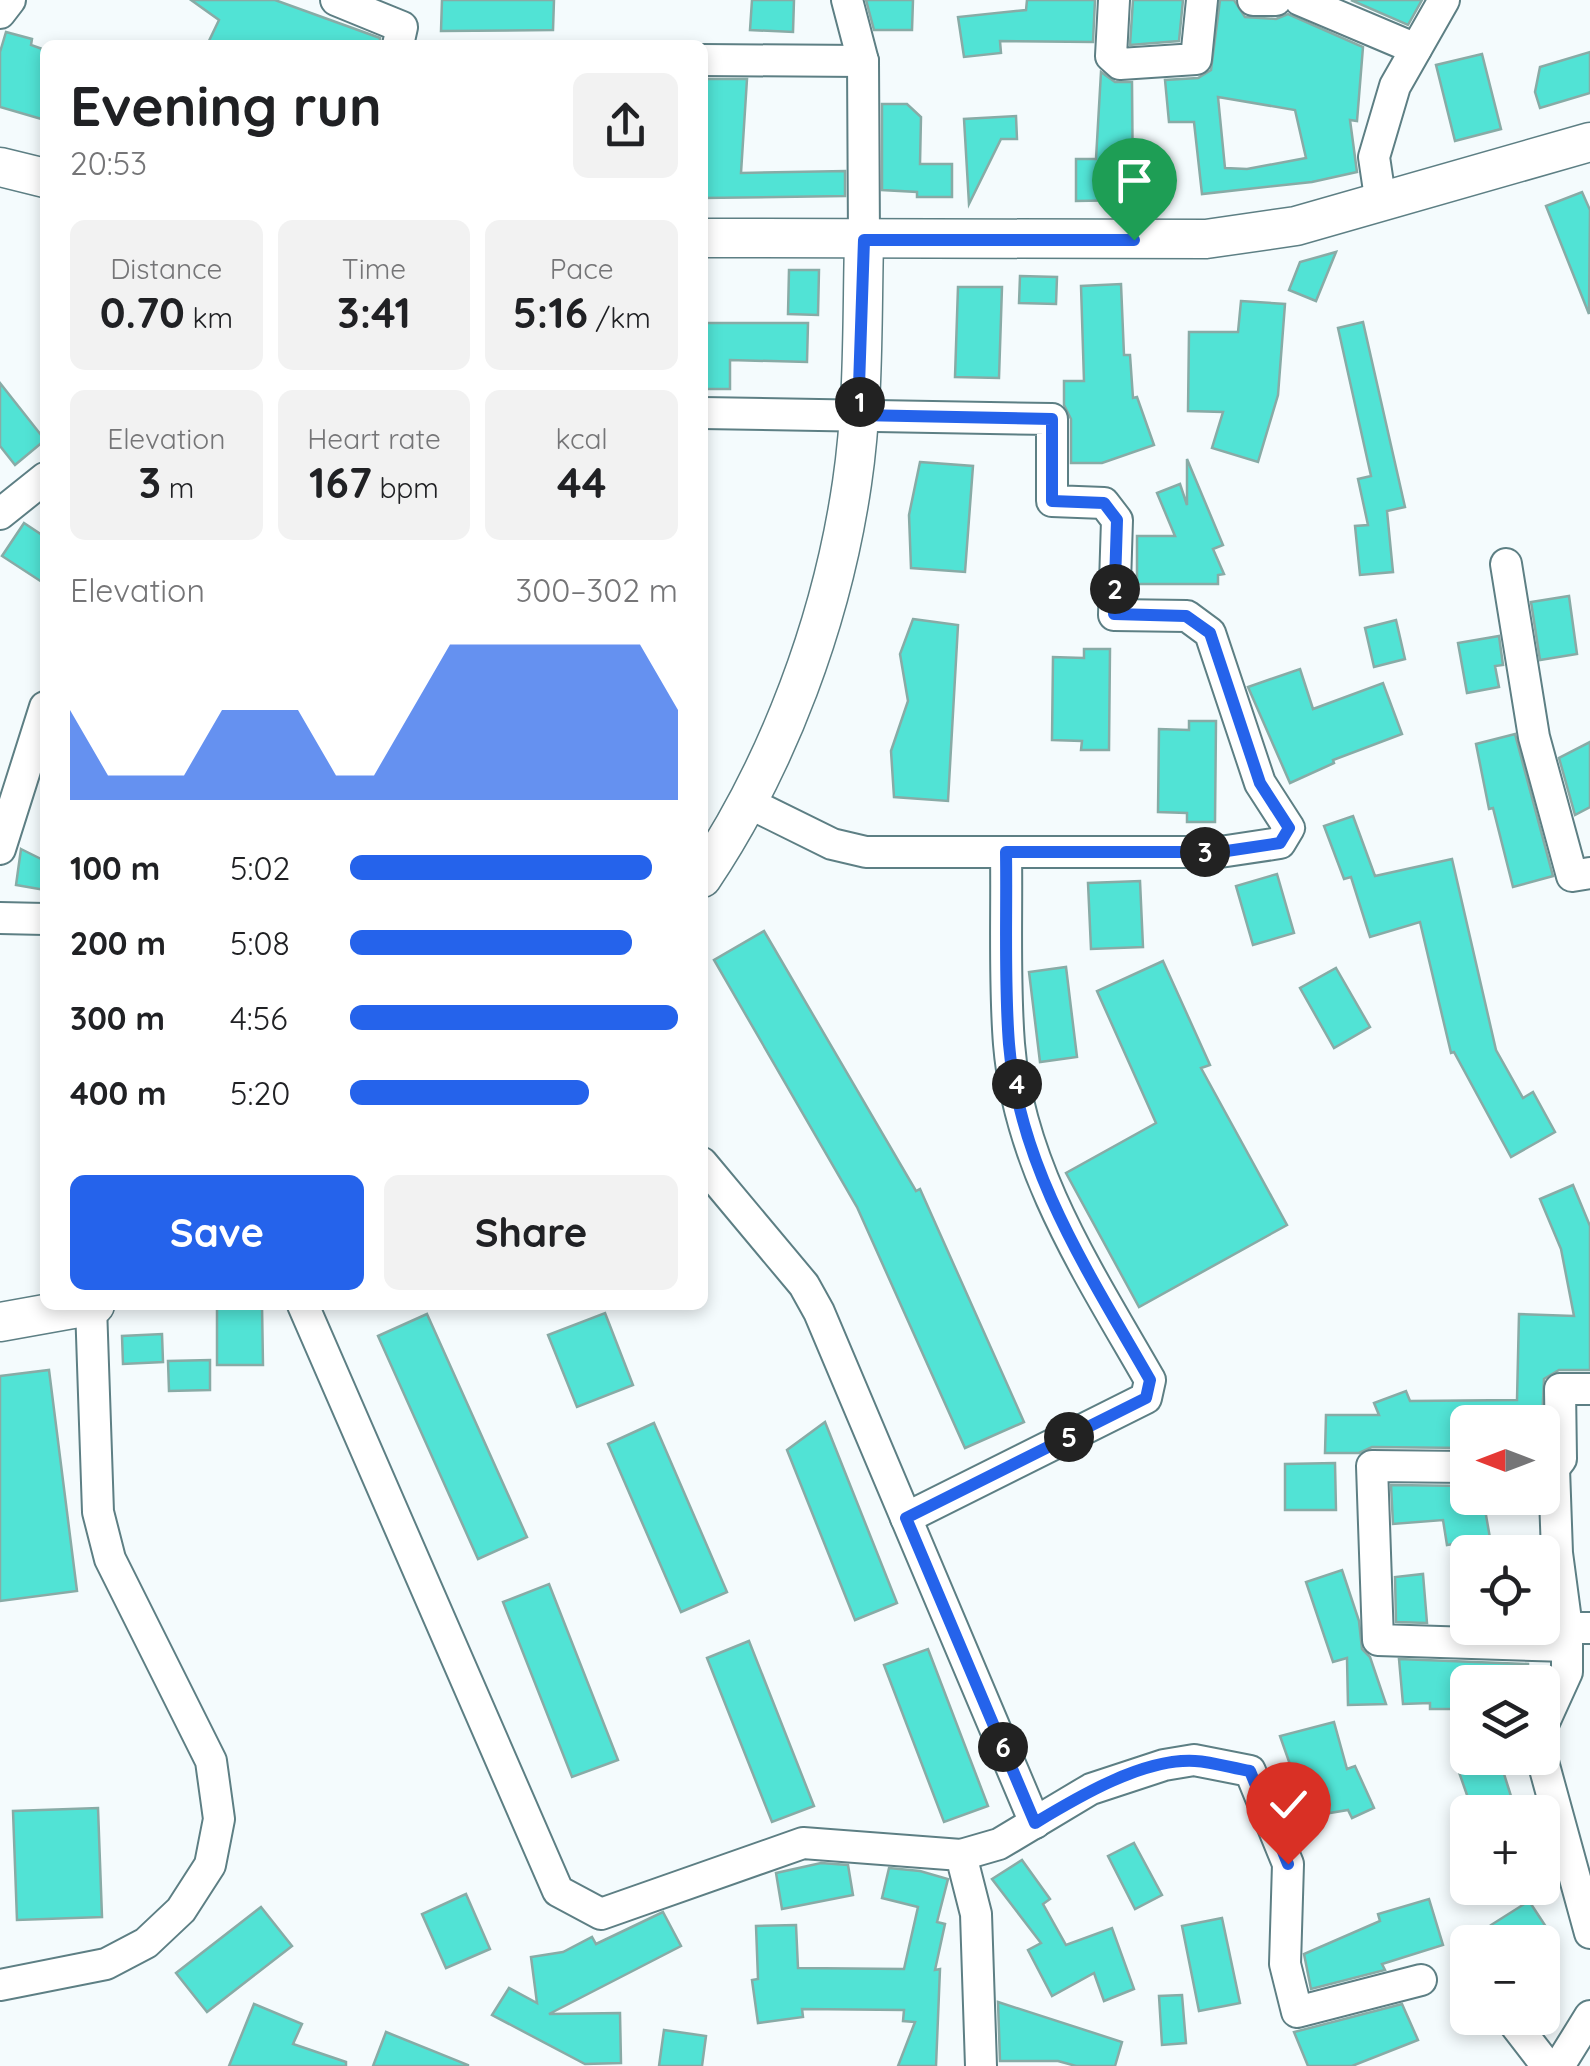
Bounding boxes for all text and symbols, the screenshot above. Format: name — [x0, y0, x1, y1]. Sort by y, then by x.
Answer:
text: Evening run — [70, 71, 382, 140]
button: share — [573, 73, 678, 178]
pin — [1092, 138, 1177, 241]
text: 20:53 — [70, 143, 147, 183]
icon: arrive — [1107, 153, 1162, 208]
text: Distance — [110, 251, 222, 286]
text: Time — [342, 251, 406, 286]
text: Pace — [550, 251, 614, 286]
text: 0.70 — [100, 286, 185, 339]
text: 3:41 — [337, 286, 411, 339]
text: 5:16 — [513, 286, 588, 339]
text: km — [185, 300, 233, 335]
text: /km — [588, 300, 651, 335]
pin: 1 — [835, 377, 885, 427]
text: 1 — [855, 384, 865, 419]
text: Elevation — [107, 421, 225, 456]
text: Heart rate — [307, 421, 441, 456]
text: kcal — [556, 421, 608, 456]
text: 3 — [138, 456, 161, 509]
text: 167 — [309, 456, 372, 509]
text: 44 — [557, 456, 606, 509]
text: m — [161, 470, 194, 505]
text: bpm — [372, 470, 439, 505]
pin: 2 — [1090, 564, 1140, 614]
text: Elevation — [70, 570, 205, 610]
text: 300–302 m — [515, 570, 678, 610]
text: 2 — [1107, 571, 1123, 606]
pin: 3 — [1180, 827, 1230, 877]
text: 3 — [1197, 834, 1213, 869]
text: 100 m — [70, 848, 160, 888]
text: 5:02 — [230, 848, 290, 888]
text: 200 m — [70, 923, 166, 963]
text: 5:08 — [230, 923, 290, 963]
text: 300 m — [70, 998, 165, 1038]
text: 4:56 — [230, 998, 288, 1038]
pin: 4 — [992, 1059, 1042, 1109]
text: 4 — [1009, 1066, 1025, 1101]
text: 400 m — [70, 1073, 167, 1113]
text: 5:20 — [230, 1073, 290, 1113]
button: Save — [70, 1175, 364, 1290]
button: Share — [384, 1175, 678, 1290]
north arrow — [1450, 1405, 1560, 1515]
map controls — [1450, 1405, 1560, 2035]
pin: 5 — [1044, 1412, 1094, 1462]
text: 5 — [1061, 1419, 1077, 1454]
button: locate — [1450, 1535, 1560, 1645]
button: layers — [1450, 1665, 1560, 1775]
pin: 6 — [978, 1722, 1028, 1772]
text: 6 — [995, 1729, 1011, 1764]
pin — [1246, 1762, 1331, 1865]
icon: check — [1261, 1777, 1316, 1832]
button: + — [1450, 1795, 1560, 1905]
button: − — [1450, 1925, 1560, 2035]

